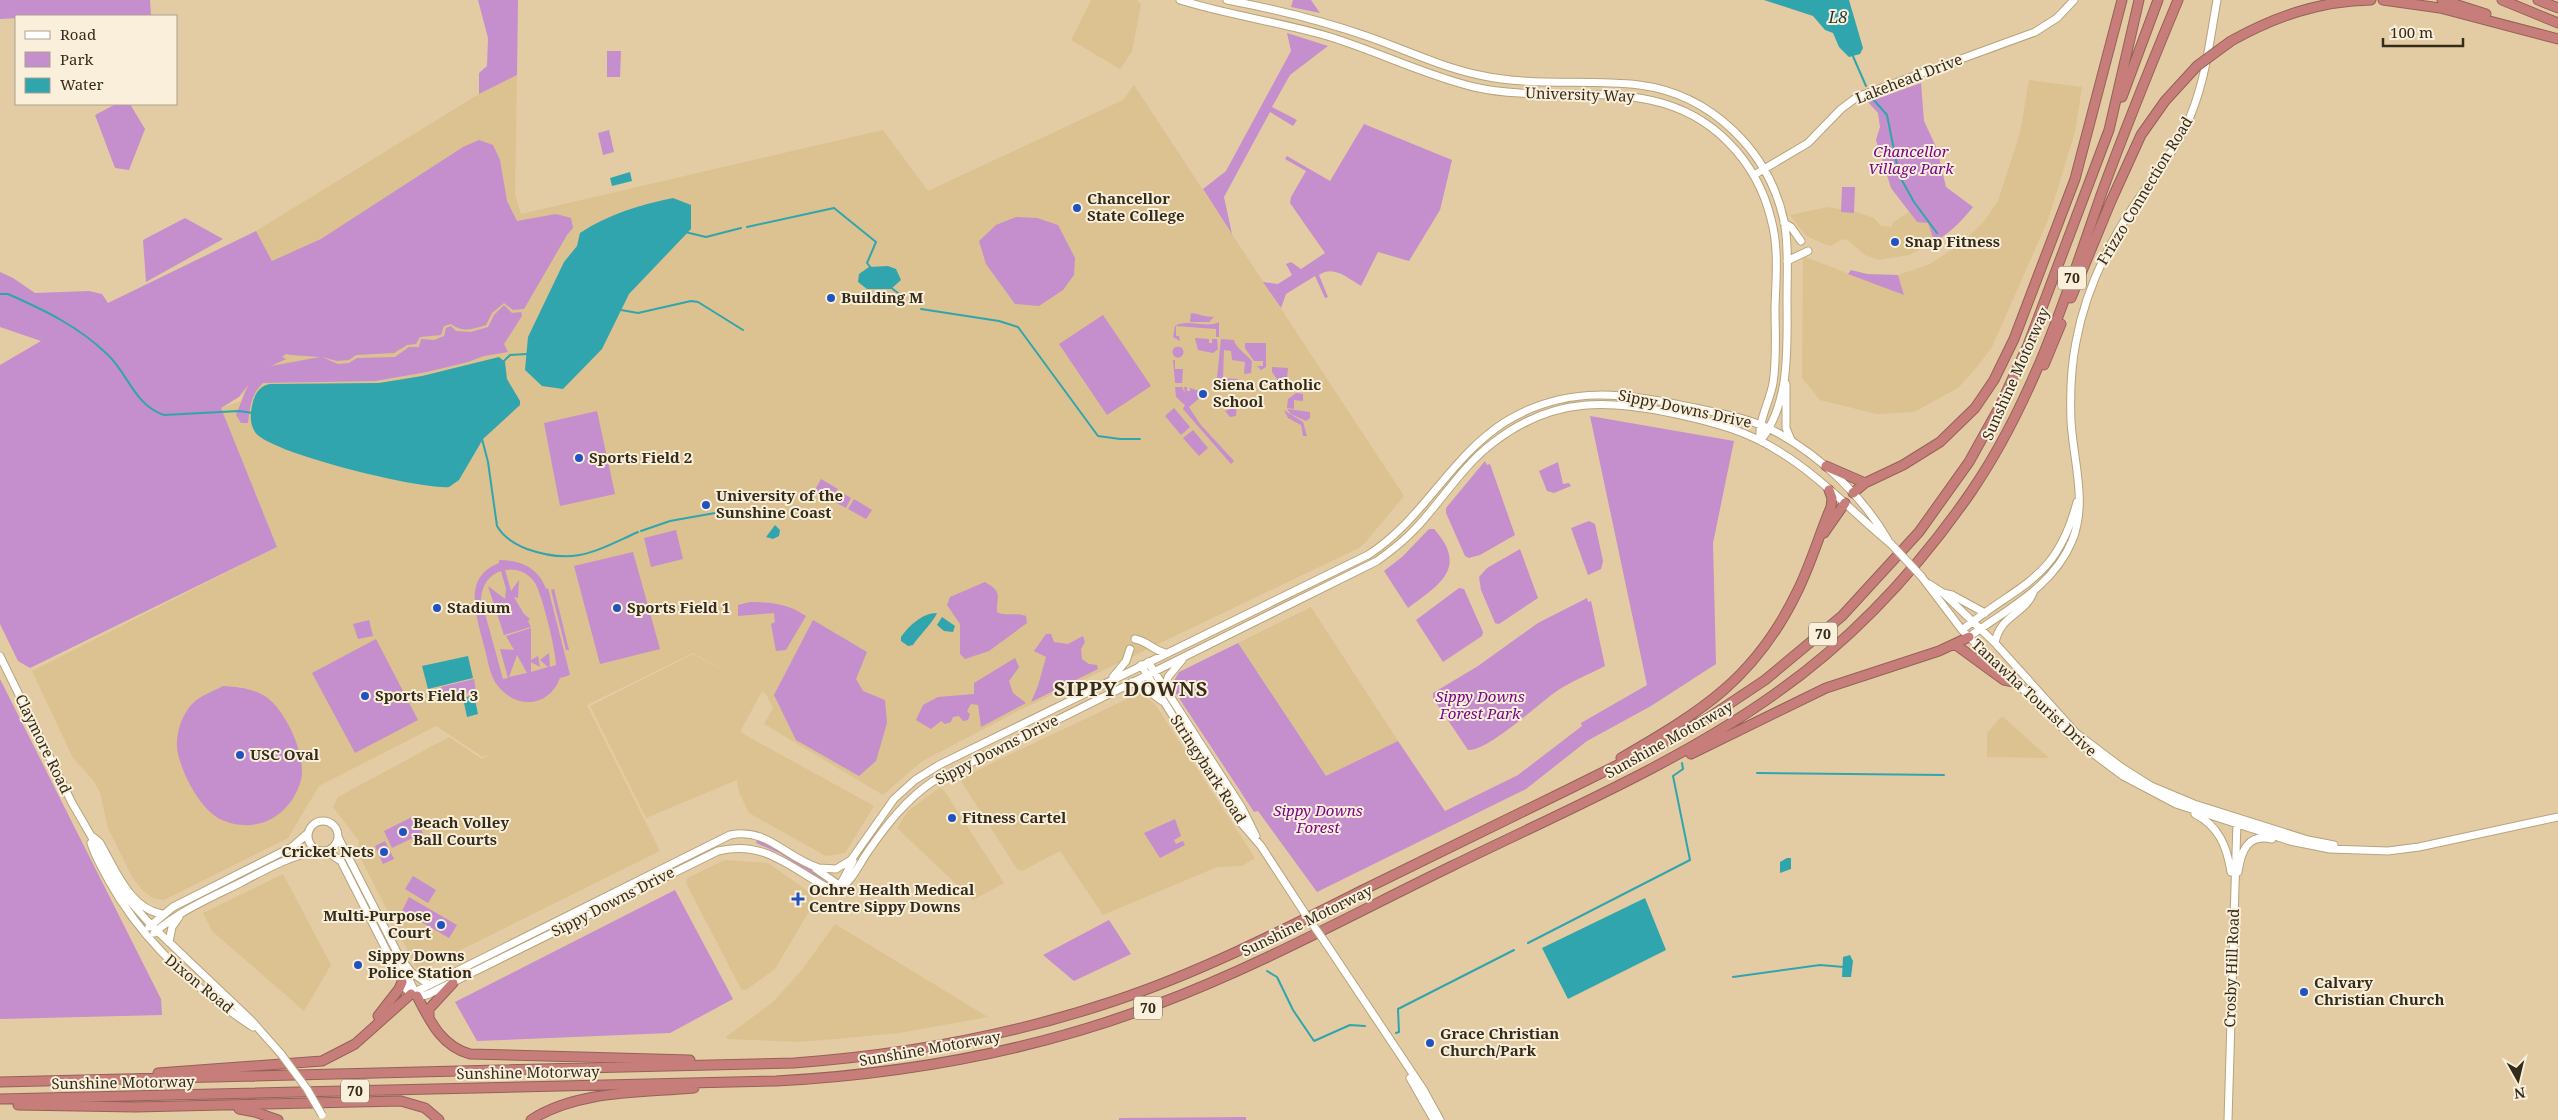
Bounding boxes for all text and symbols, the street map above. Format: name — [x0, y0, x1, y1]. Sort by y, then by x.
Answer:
water label: L8 — [1828, 6, 1848, 28]
legend — [15, 15, 178, 105]
scale bar — [2383, 15, 2463, 47]
text: 100 m — [2390, 22, 2433, 42]
text: Road — [60, 24, 96, 44]
text: Park — [60, 49, 94, 69]
street label: Lakehead Drive — [1852, 49, 1965, 108]
text: Water — [60, 74, 103, 94]
street label: University Way — [1525, 82, 1636, 106]
street label: Frizzo Connection Road — [2092, 113, 2196, 268]
park label: Chancellor Village Park — [1868, 141, 1954, 178]
place label: Chancellor State College — [1087, 188, 1185, 225]
marker: Chancellor State College — [1071, 202, 1083, 214]
place label: Snap Fitness — [1905, 231, 2000, 251]
marker: Snap Fitness — [1889, 236, 1901, 248]
road number: 70 — [2058, 266, 2086, 290]
place label: Building M — [841, 287, 923, 307]
marker: Building M — [825, 292, 837, 304]
street label: Sunshine Motorway — [1977, 304, 2054, 443]
place label: Siena Catholic School — [1213, 374, 1321, 411]
street label: Sippy Downs Drive — [1617, 384, 1754, 432]
marker: Siena Catholic School — [1197, 388, 1209, 400]
place label: Sports Field 2 — [589, 447, 692, 467]
marker: Sports Field 2 — [573, 452, 585, 464]
place label: University of the Sunshine Coast — [716, 485, 843, 522]
marker: University of the Sunshine Coast — [700, 499, 712, 511]
place label: Stadium — [447, 597, 511, 617]
place label: Sports Field 1 — [627, 597, 730, 617]
marker: Stadium — [431, 602, 443, 614]
marker: Sports Field 1 — [611, 602, 623, 614]
road number: 70 — [1809, 622, 1837, 646]
street label: Tanawha Tourist Drive — [1968, 634, 2101, 761]
district label: SIPPY DOWNS — [1054, 675, 1208, 702]
place label: Sports Field 3 — [375, 685, 478, 705]
park label: Sippy Downs Forest Park — [1435, 686, 1525, 723]
street label: Claymore Road — [11, 690, 77, 797]
marker: Sports Field 3 — [359, 690, 371, 702]
street label: Sunshine Motorway — [1601, 695, 1736, 783]
street label: Sippy Downs Drive — [932, 709, 1062, 789]
street label: Stringybark Road — [1166, 711, 1251, 826]
place label: USC Oval — [250, 744, 320, 764]
marker: USC Oval — [234, 749, 246, 761]
park label: Sippy Downs Forest — [1273, 800, 1363, 837]
place label: Fitness Cartel — [962, 807, 1067, 827]
place label: Beach Volley Ball Courts — [413, 812, 509, 849]
marker: Fitness Cartel — [946, 812, 958, 824]
marker: Beach Volley Ball Courts — [397, 826, 409, 838]
place label: Cricket Nets — [281, 841, 374, 861]
marker: Cricket Nets — [378, 846, 390, 858]
street label: Sippy Downs Drive — [548, 861, 678, 941]
place label: Ochre Health Medical Centre Sippy Downs — [809, 879, 975, 916]
street label: Sunshine Motorway — [1238, 879, 1376, 961]
marker: Ochre Health Medical Centre Sippy Downs — [791, 892, 805, 906]
place label: Multi-Purpose Court — [323, 905, 431, 942]
street label: Crosby Hill Road — [2219, 908, 2243, 1028]
marker: Multi-Purpose Court — [435, 919, 447, 931]
place label: Sippy Downs Police Station — [368, 945, 472, 982]
street label: Dixon Road — [161, 949, 238, 1017]
marker: Sippy Downs Police Station — [352, 959, 364, 971]
place label: Calvary Christian Church — [2314, 972, 2444, 1009]
marker: Calvary Christian Church — [2298, 986, 2310, 998]
road number: 70 — [1134, 996, 1162, 1020]
place label: Grace Christian Church/Park — [1440, 1023, 1559, 1060]
street label: Sunshine Motorway — [858, 1026, 1003, 1070]
marker: Grace Christian Church/Park — [1424, 1037, 1436, 1049]
north arrow — [2493, 1055, 2543, 1105]
street label: Sunshine Motorway — [456, 1061, 600, 1083]
street label: Sunshine Motorway — [51, 1071, 195, 1093]
road number: 70 — [341, 1080, 369, 1102]
text: N — [2513, 1083, 2527, 1104]

